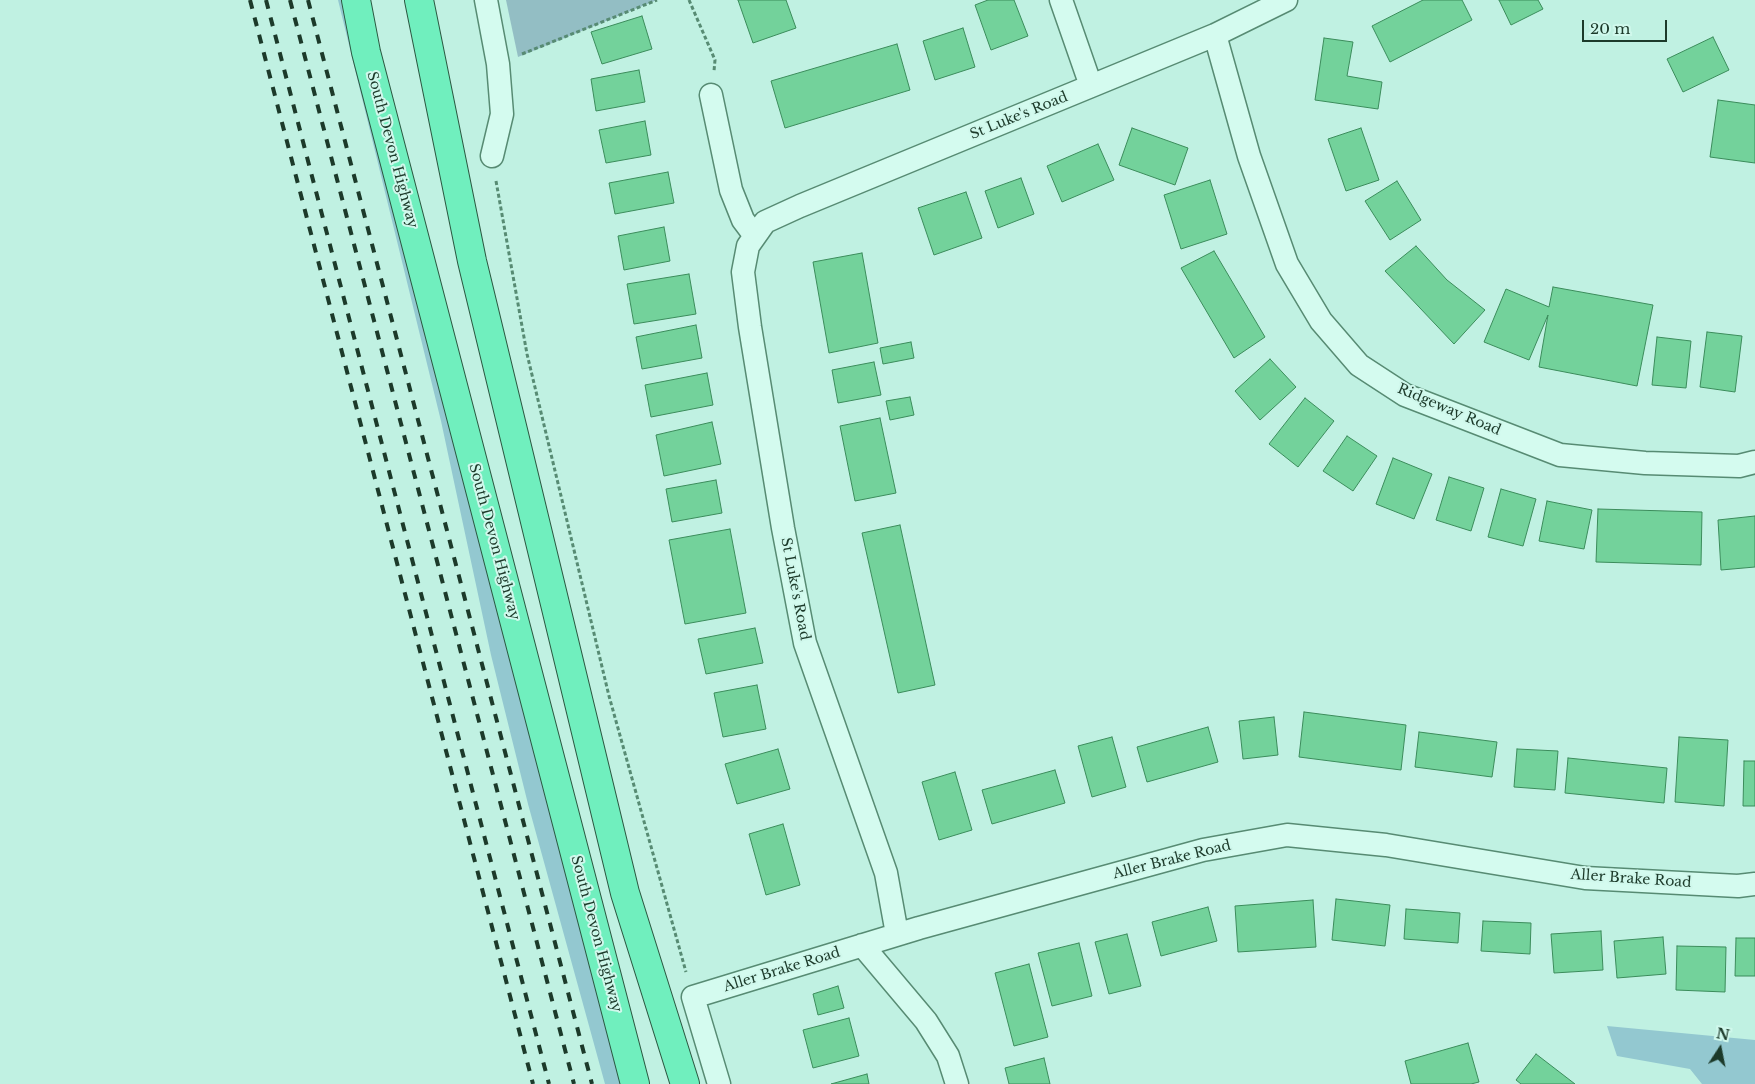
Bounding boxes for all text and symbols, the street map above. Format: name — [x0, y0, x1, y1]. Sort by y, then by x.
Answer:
scale bar — [1585, 10, 1670, 42]
text: 20 m — [1590, 19, 1630, 38]
street label: South Devon Highway — [363, 70, 421, 230]
street label: St Luke's Road — [968, 89, 1070, 143]
street label: Ridgeway Road — [1395, 381, 1503, 439]
street label: South Devon Highway — [465, 462, 523, 622]
street label: St Luke's Road — [777, 536, 813, 642]
street label: Aller Brake Road — [1111, 837, 1233, 883]
street label: South Devon Highway — [567, 854, 625, 1014]
street label: Aller Brake Road — [1570, 866, 1692, 892]
street label: Aller Brake Road — [722, 944, 842, 996]
north arrow — [1695, 1024, 1745, 1074]
text: N — [1715, 1024, 1731, 1044]

